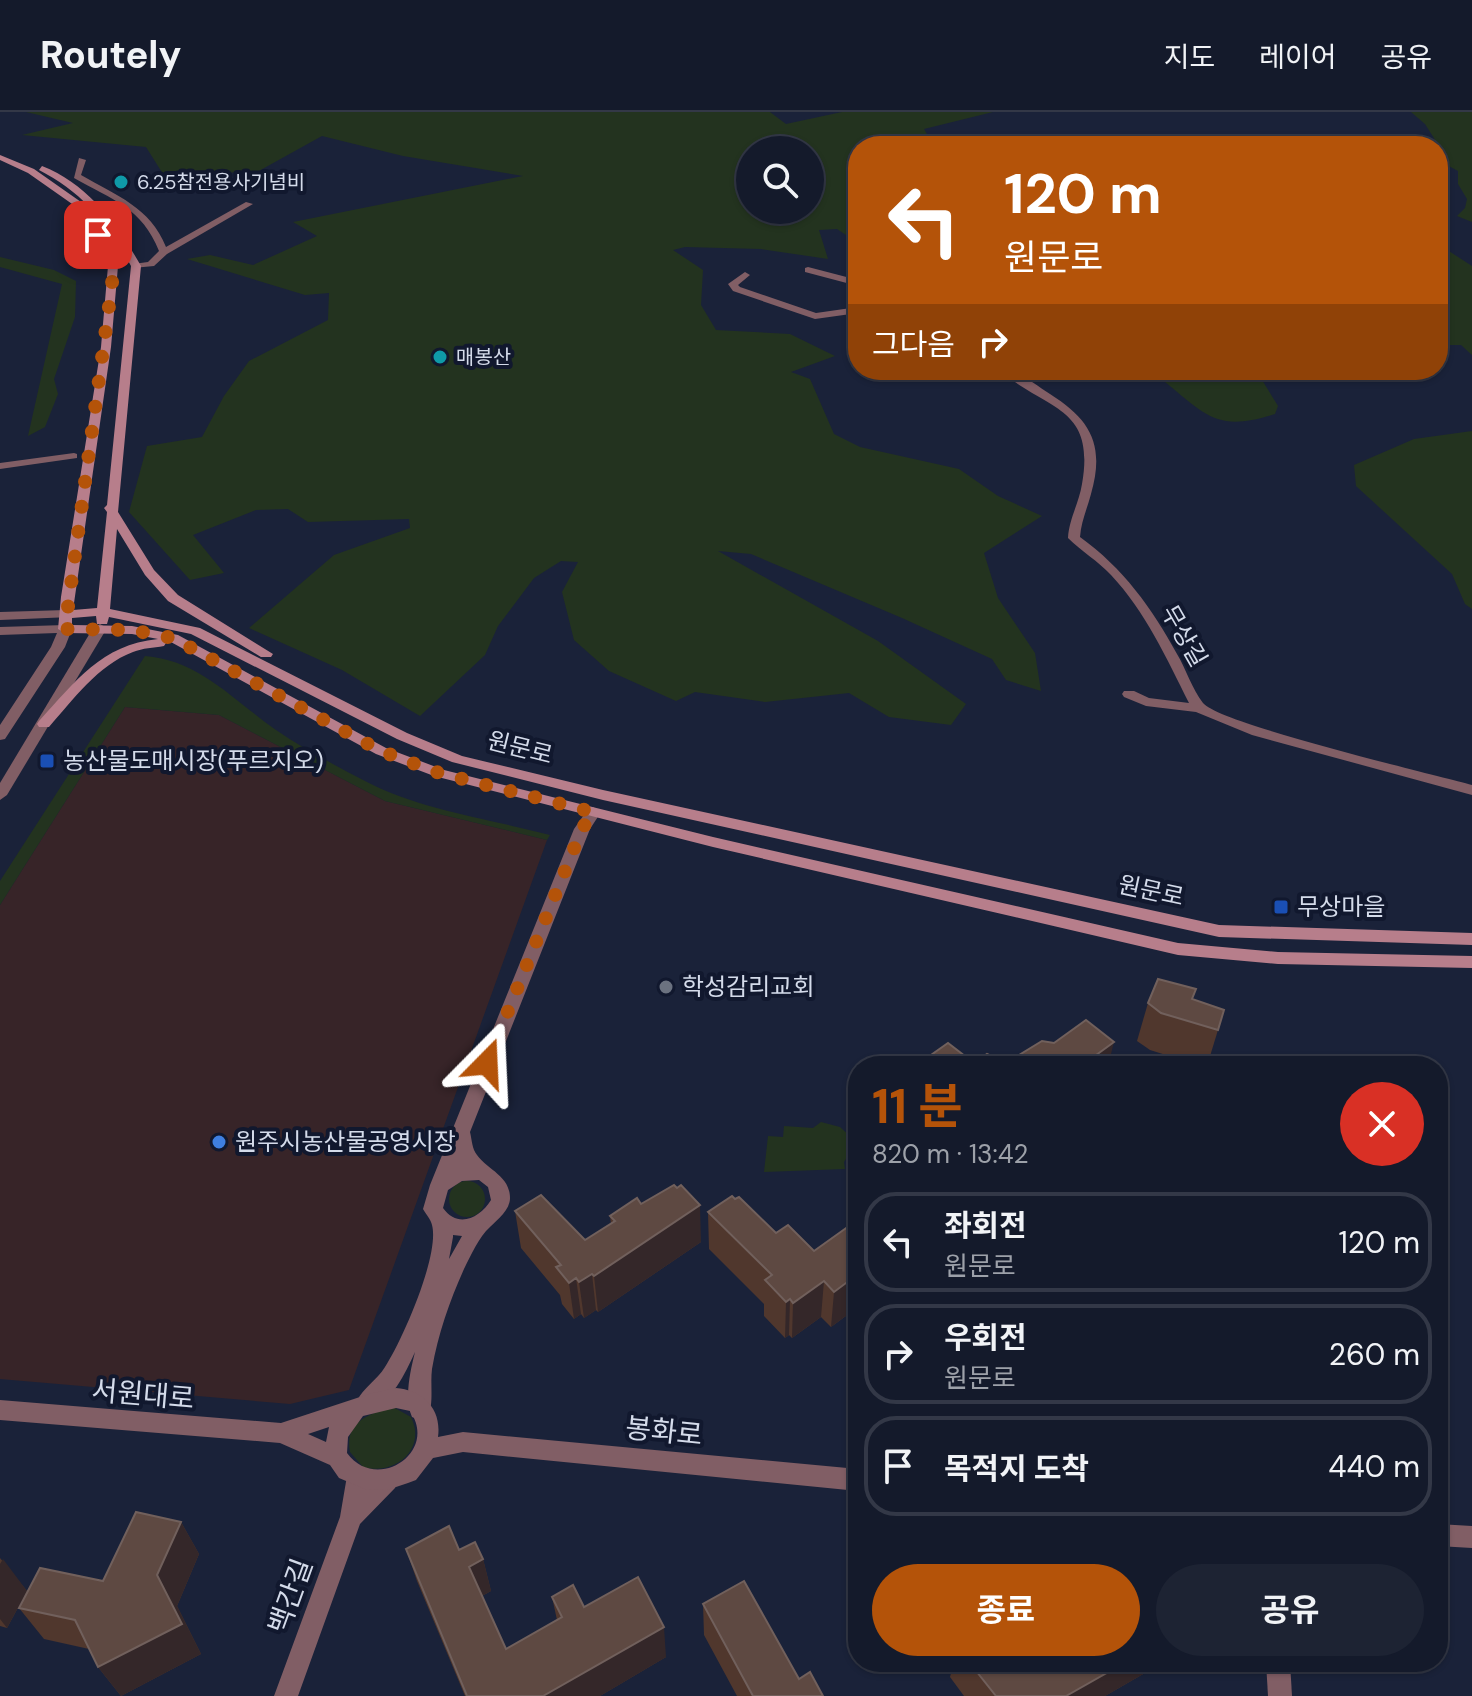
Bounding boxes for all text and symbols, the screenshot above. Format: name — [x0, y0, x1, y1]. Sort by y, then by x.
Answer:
text: Routely — [40, 30, 181, 80]
text: 지도 — [1164, 39, 1215, 76]
text: 레이어 — [1259, 39, 1336, 76]
text: 공유 — [1380, 39, 1432, 76]
map controls — [736, 136, 824, 224]
button: search — [736, 136, 824, 224]
text: 120 m — [1004, 157, 1162, 230]
icon: left — [872, 168, 976, 272]
place label: 6.25참전용사기념비 — [137, 169, 305, 195]
marker: 6.25참전용사기념비 — [112, 173, 130, 191]
pin — [64, 201, 132, 269]
icon: arrive — [76, 213, 120, 257]
text: 원문로 — [1004, 234, 1103, 281]
icon: right — [971, 320, 1015, 364]
text: 그다음 — [872, 325, 955, 364]
place label: 매봉산 — [456, 344, 511, 370]
marker: 매봉산 — [431, 348, 449, 366]
street label: 무상길 — [1154, 599, 1214, 672]
street label: 원문로 — [484, 724, 556, 771]
place label: 농산물도매시장(푸르지오) — [63, 745, 324, 776]
marker: 농산물도매시장(푸르지오) — [38, 752, 56, 770]
street label: 원문로 — [1115, 868, 1187, 913]
place label: 무상마을 — [1297, 891, 1385, 922]
marker: 무상마을 — [1272, 898, 1290, 916]
place label: 학성감리교회 — [682, 971, 814, 1002]
marker: 학성감리교회 — [657, 978, 675, 996]
position arrow — [445, 1021, 529, 1105]
text: 11 분 — [872, 1075, 962, 1138]
button: close — [1340, 1082, 1424, 1166]
place label: 원주시농산물공영시장 — [235, 1126, 456, 1157]
marker: 원주시농산물공영시장 — [210, 1133, 228, 1151]
text: 820 m · 13:42 — [872, 1137, 1028, 1171]
text: 좌회전 — [944, 1206, 1027, 1245]
icon: left — [876, 1220, 920, 1264]
text: 120 m — [1338, 1223, 1420, 1262]
text: 원문로 — [944, 1249, 1016, 1283]
text: 우회전 — [944, 1318, 1027, 1357]
icon: right — [876, 1332, 920, 1376]
text: 260 m — [1329, 1335, 1420, 1374]
text: 원문로 — [944, 1361, 1016, 1395]
street label: 서원대로 — [90, 1372, 196, 1417]
street label: 봉화로 — [624, 1409, 704, 1454]
icon: arrive — [876, 1444, 920, 1488]
text: 440 m — [1328, 1447, 1420, 1486]
text: 목적지 도착 — [944, 1449, 1089, 1488]
street label: 백간길 — [260, 1554, 321, 1639]
button: 종료 — [872, 1564, 1140, 1656]
button: 공유 — [1156, 1564, 1424, 1656]

